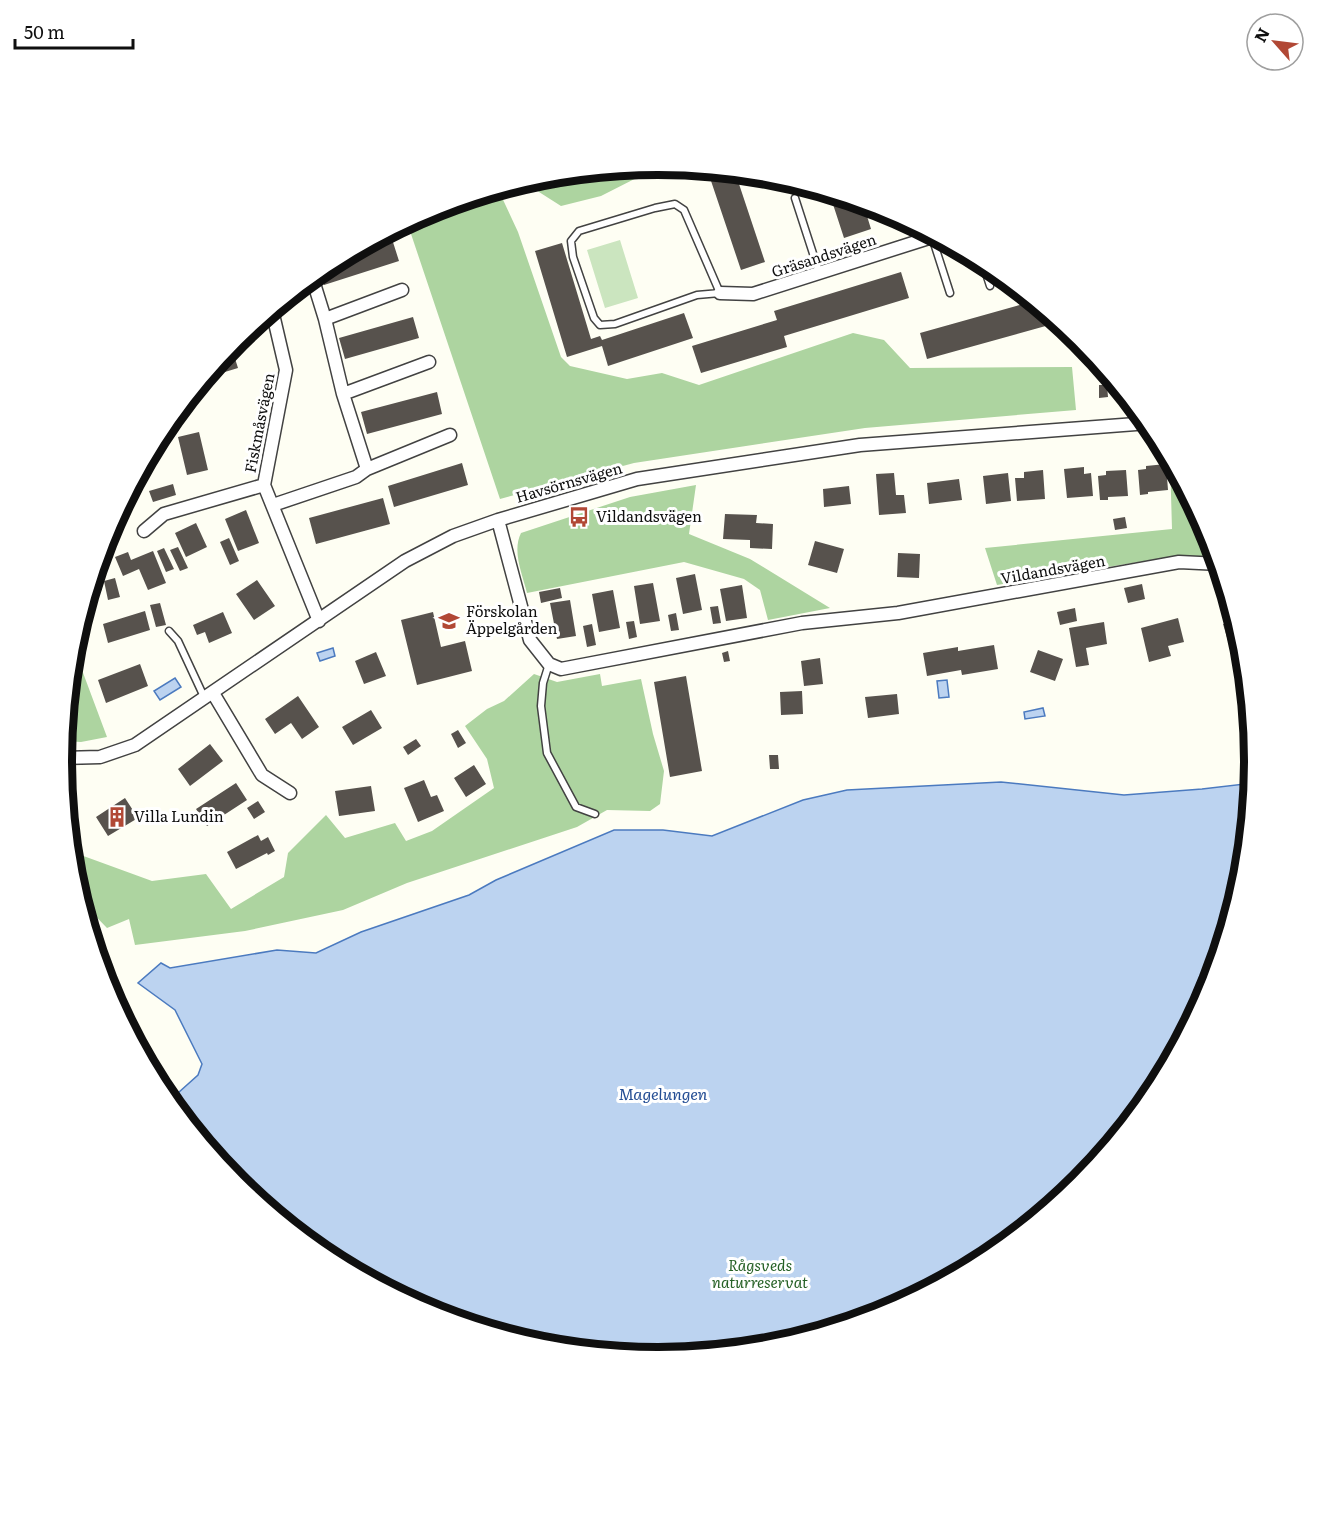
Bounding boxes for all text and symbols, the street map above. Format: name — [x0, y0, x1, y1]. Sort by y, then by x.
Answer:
scale bar — [15, 12, 134, 50]
north arrow — [1245, 12, 1305, 72]
text: 50 m — [24, 18, 65, 45]
text: N — [1247, 23, 1275, 46]
street label: Gräsandsvägen — [768, 227, 879, 282]
street label: Fiskmåsvägen — [238, 371, 280, 475]
street label: Havsörnsvägen — [513, 455, 625, 508]
place label: Vildandsvägen — [596, 504, 702, 527]
bus stop icon: Vildandsvägen — [567, 505, 591, 529]
street label: Vildandsvägen — [999, 548, 1107, 589]
place label: Förskolan Äppelgården — [466, 599, 557, 639]
school or university icon: Förskolan Äppelgården — [437, 609, 461, 633]
place label: Villa Lundin — [134, 804, 224, 827]
building icon: Villa Lundin — [105, 805, 129, 829]
water label: Magelungen — [619, 1081, 708, 1105]
park label: Rågsveds naturreservat — [712, 1253, 808, 1293]

